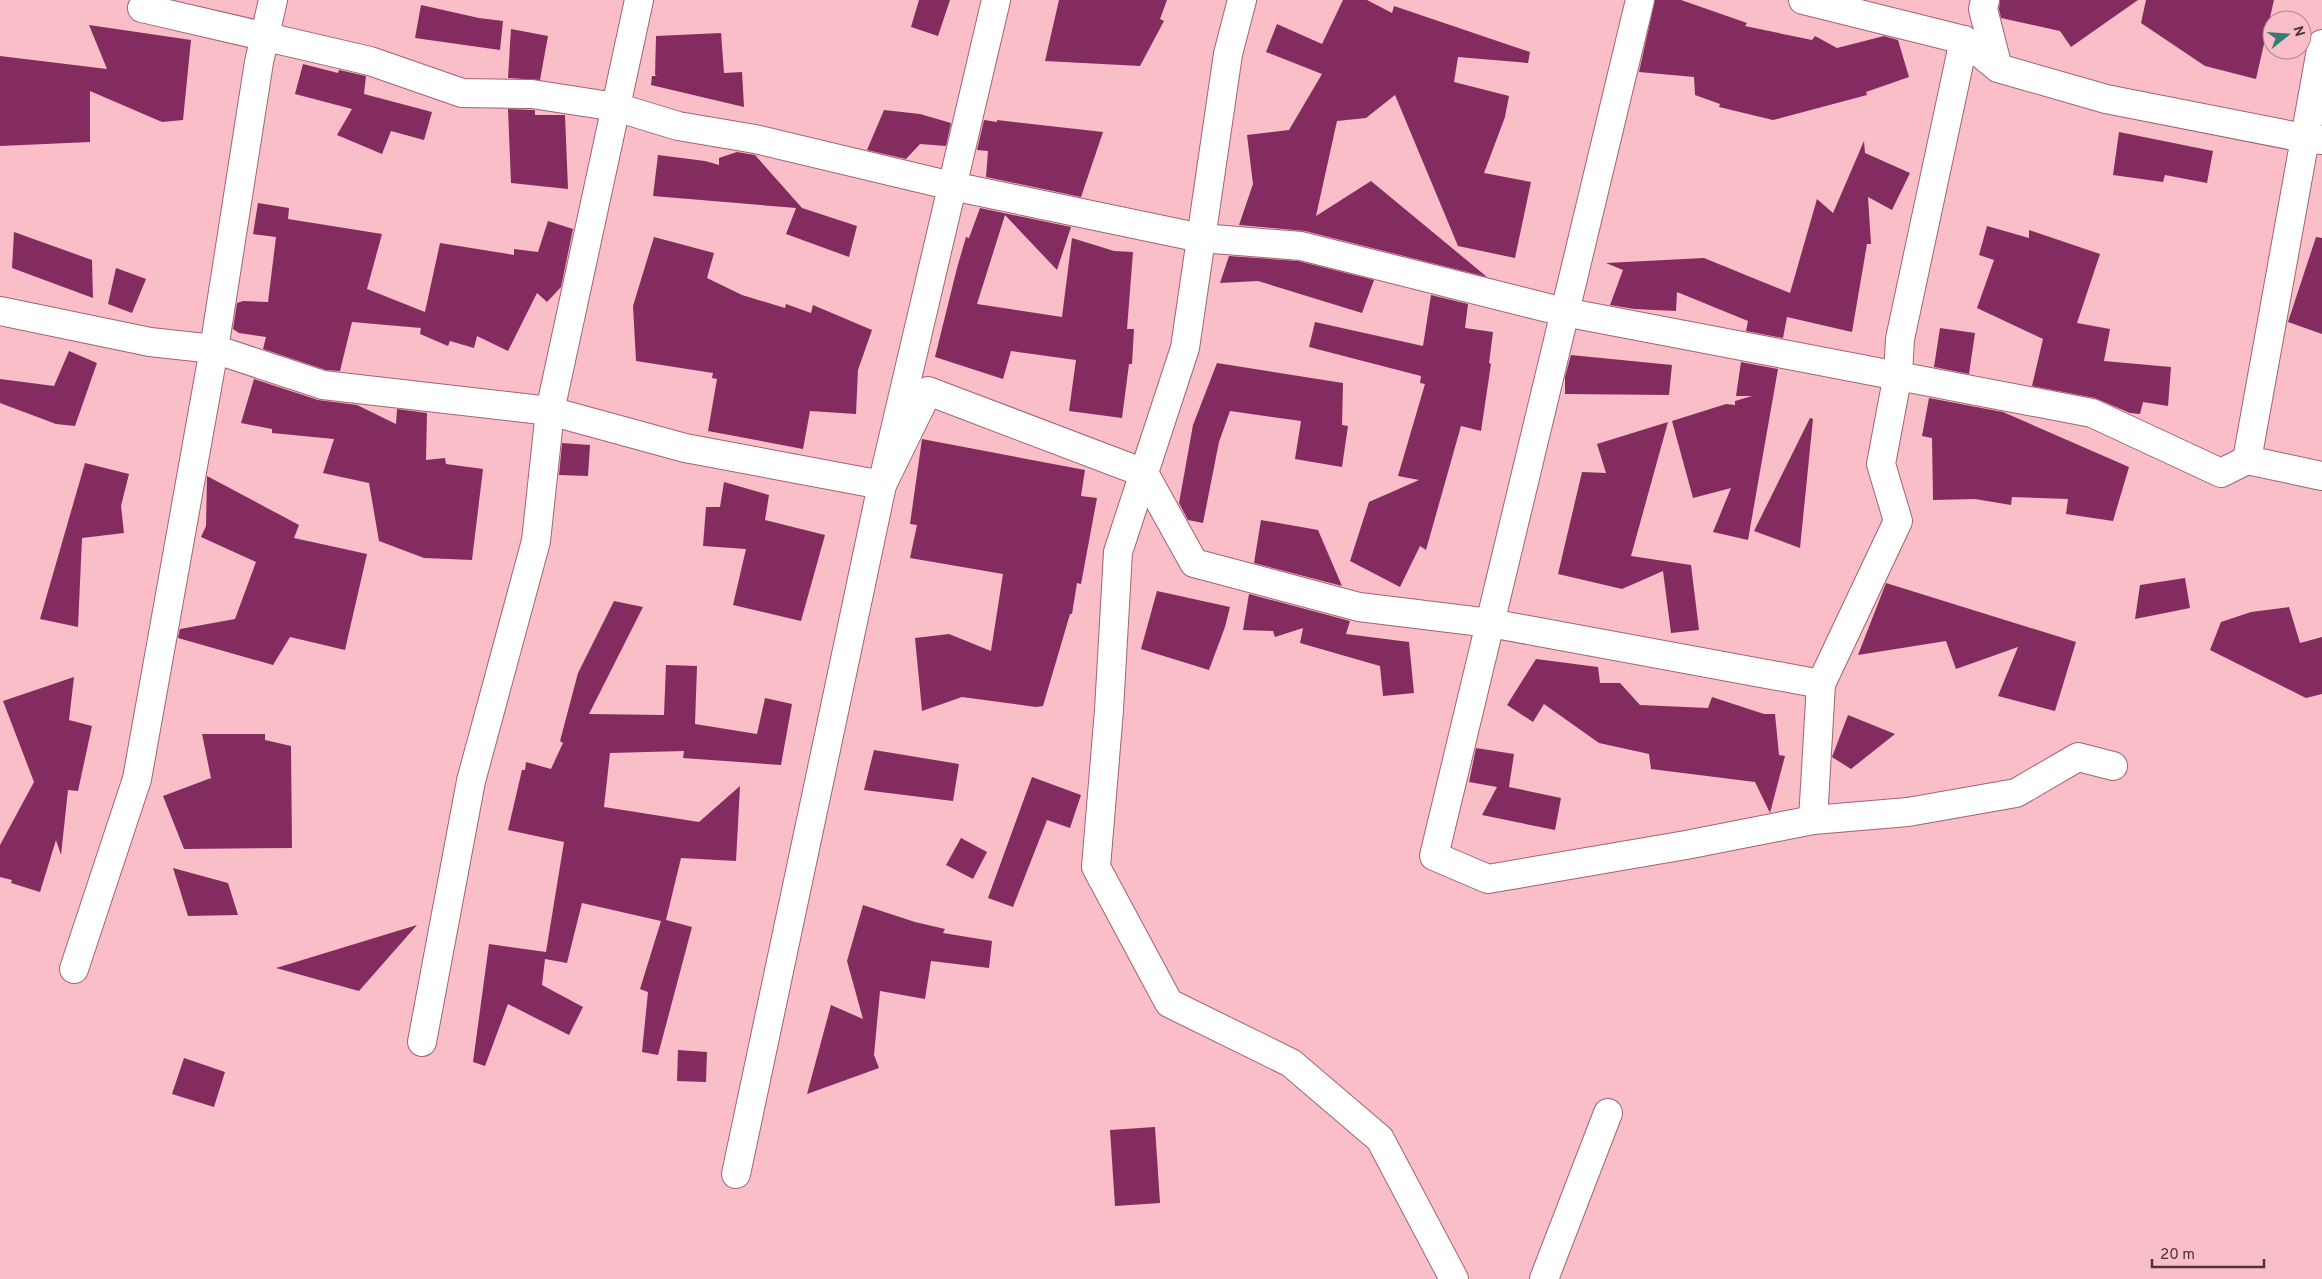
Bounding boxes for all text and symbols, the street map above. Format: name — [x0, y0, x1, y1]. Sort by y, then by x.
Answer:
north arrow — [2262, 10, 2312, 60]
text: N — [2288, 24, 2308, 39]
scale bar — [2152, 1236, 2264, 1268]
text: 20 m — [2160, 1246, 2195, 1265]

